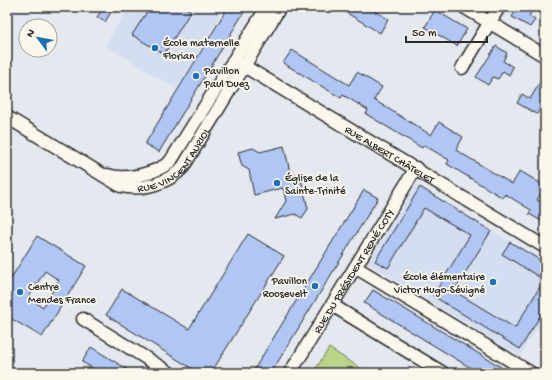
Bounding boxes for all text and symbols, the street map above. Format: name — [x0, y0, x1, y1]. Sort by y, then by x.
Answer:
north arrow — [18, 18, 58, 58]
scale bar — [406, 18, 487, 44]
text: 50 m — [412, 27, 437, 41]
text: N — [24, 28, 38, 40]
place label: École maternelle Florian — [162, 37, 240, 63]
marker: École maternelle Florian — [150, 43, 160, 53]
place label: Pavillon Paul Duez — [203, 66, 250, 91]
marker: Pavillon Paul Duez — [191, 71, 201, 81]
street label: RUE ALBERT CHÂTELET — [342, 124, 436, 187]
street label: RUE VINCENT AURIOL — [137, 125, 214, 195]
place label: Église de la Sainte-Trinité — [285, 172, 346, 198]
marker: Église de la Sainte-Trinité — [272, 178, 282, 188]
street label: RUE DU PRÉSIDENT RENÉ COTY — [312, 208, 397, 336]
place label: École élémentaire Victor Hugo-Sévigné — [393, 271, 485, 297]
place label: Pavillon Roosevelt — [263, 276, 308, 301]
marker: École élémentaire Victor Hugo-Sévigné — [488, 277, 498, 287]
marker: Pavillon Roosevelt — [310, 281, 320, 291]
place label: Centre Mendes France — [28, 282, 96, 307]
marker: Centre Mendes France — [15, 287, 25, 297]

